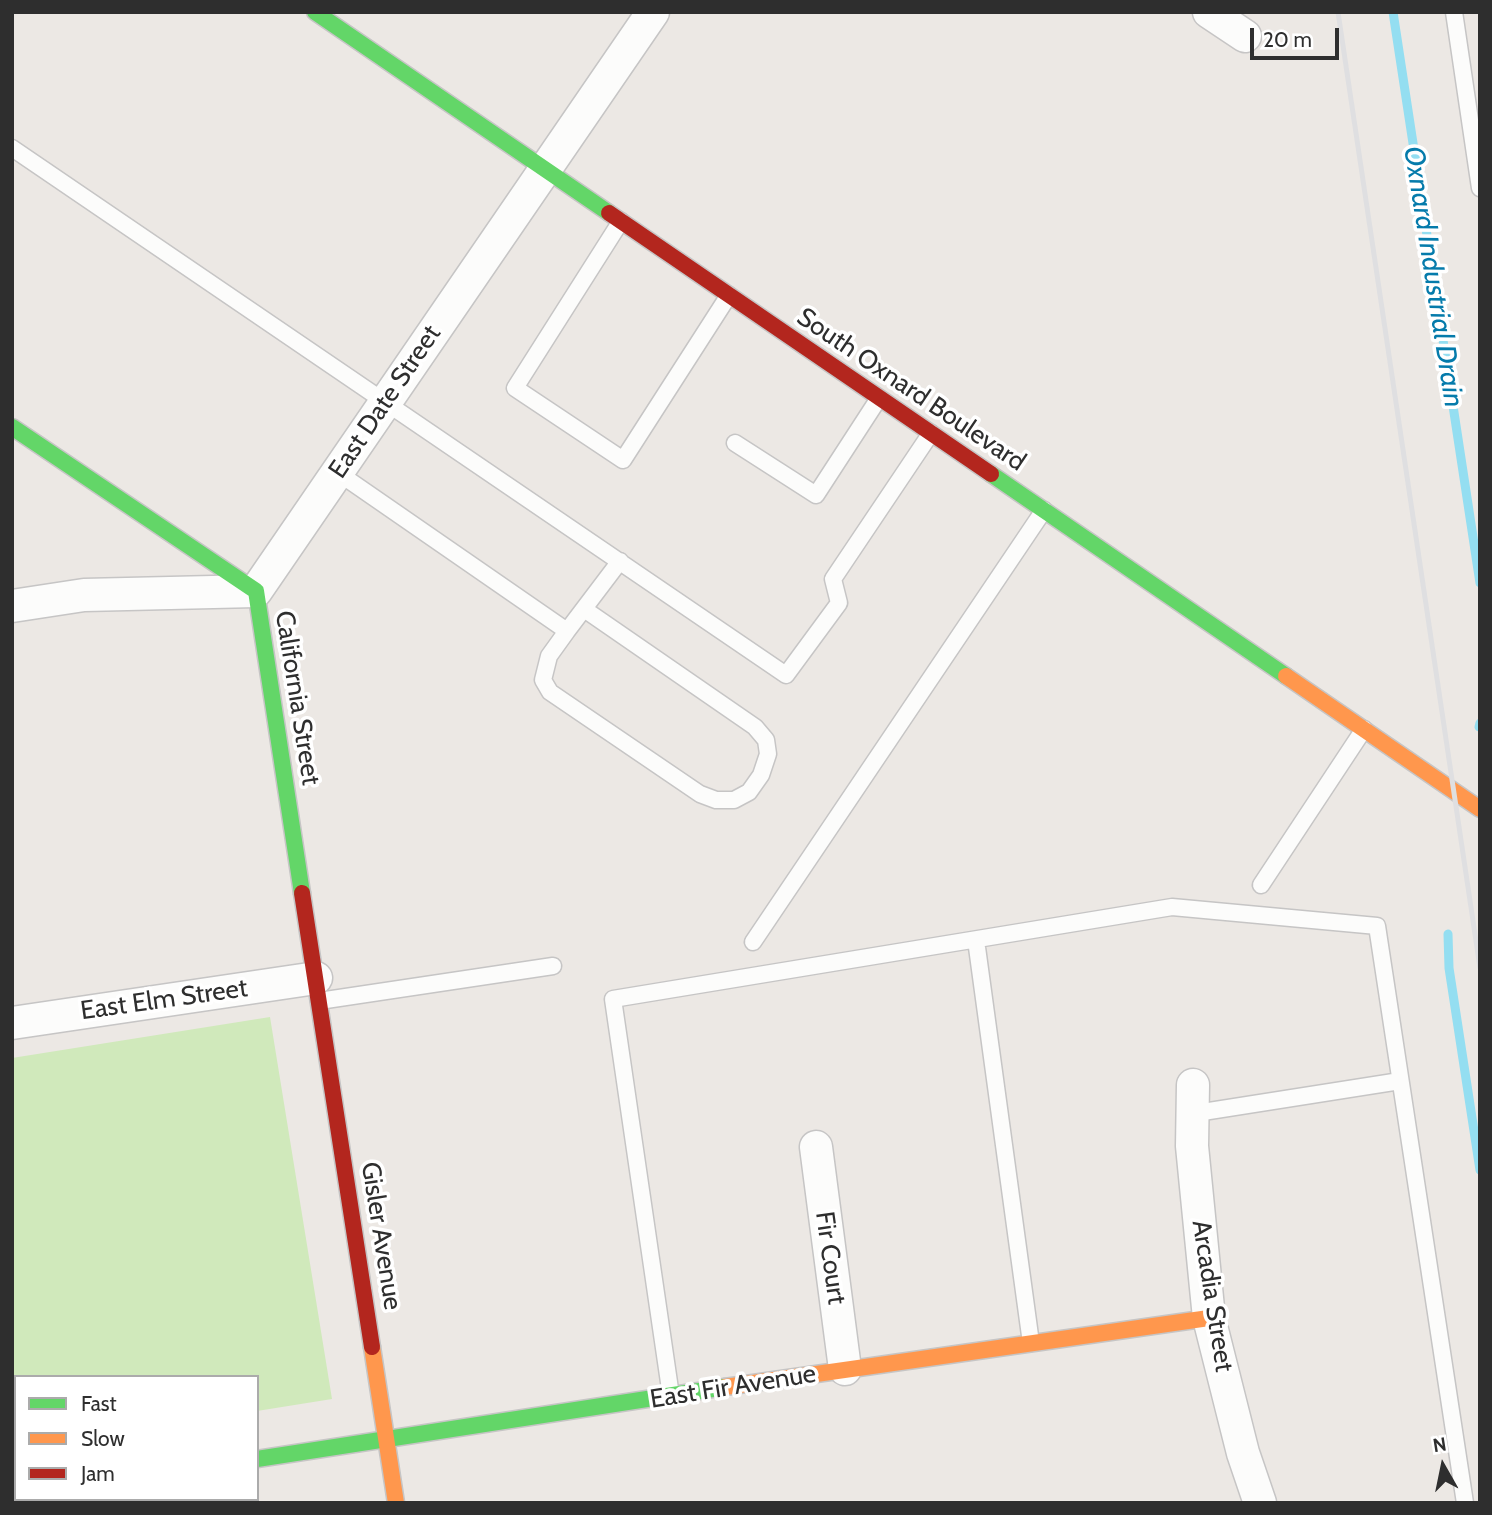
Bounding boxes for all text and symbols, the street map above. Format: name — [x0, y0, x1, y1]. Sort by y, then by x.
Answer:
scale bar — [1254, 14, 1343, 58]
text: 20 m — [1263, 27, 1312, 52]
water label: Oxnard Industrial Drain — [1396, 144, 1470, 410]
street label: South Oxnard Boulevard — [791, 302, 1031, 478]
street label: East Date Street — [322, 320, 448, 484]
street label: California Street — [268, 609, 326, 787]
street label: East Elm Street — [79, 973, 249, 1027]
street label: Gisler Avenue — [354, 1160, 408, 1312]
street label: Fir Court — [808, 1210, 852, 1306]
street label: Arcadia Street — [1185, 1218, 1239, 1374]
street label: East Fir Avenue — [648, 1358, 818, 1416]
legend — [14, 1375, 259, 1501]
text: Fast — [81, 1391, 117, 1416]
text: Slow — [81, 1426, 125, 1451]
north arrow — [1408, 1431, 1478, 1501]
text: N — [1431, 1432, 1448, 1457]
text: Jam — [81, 1461, 115, 1486]

